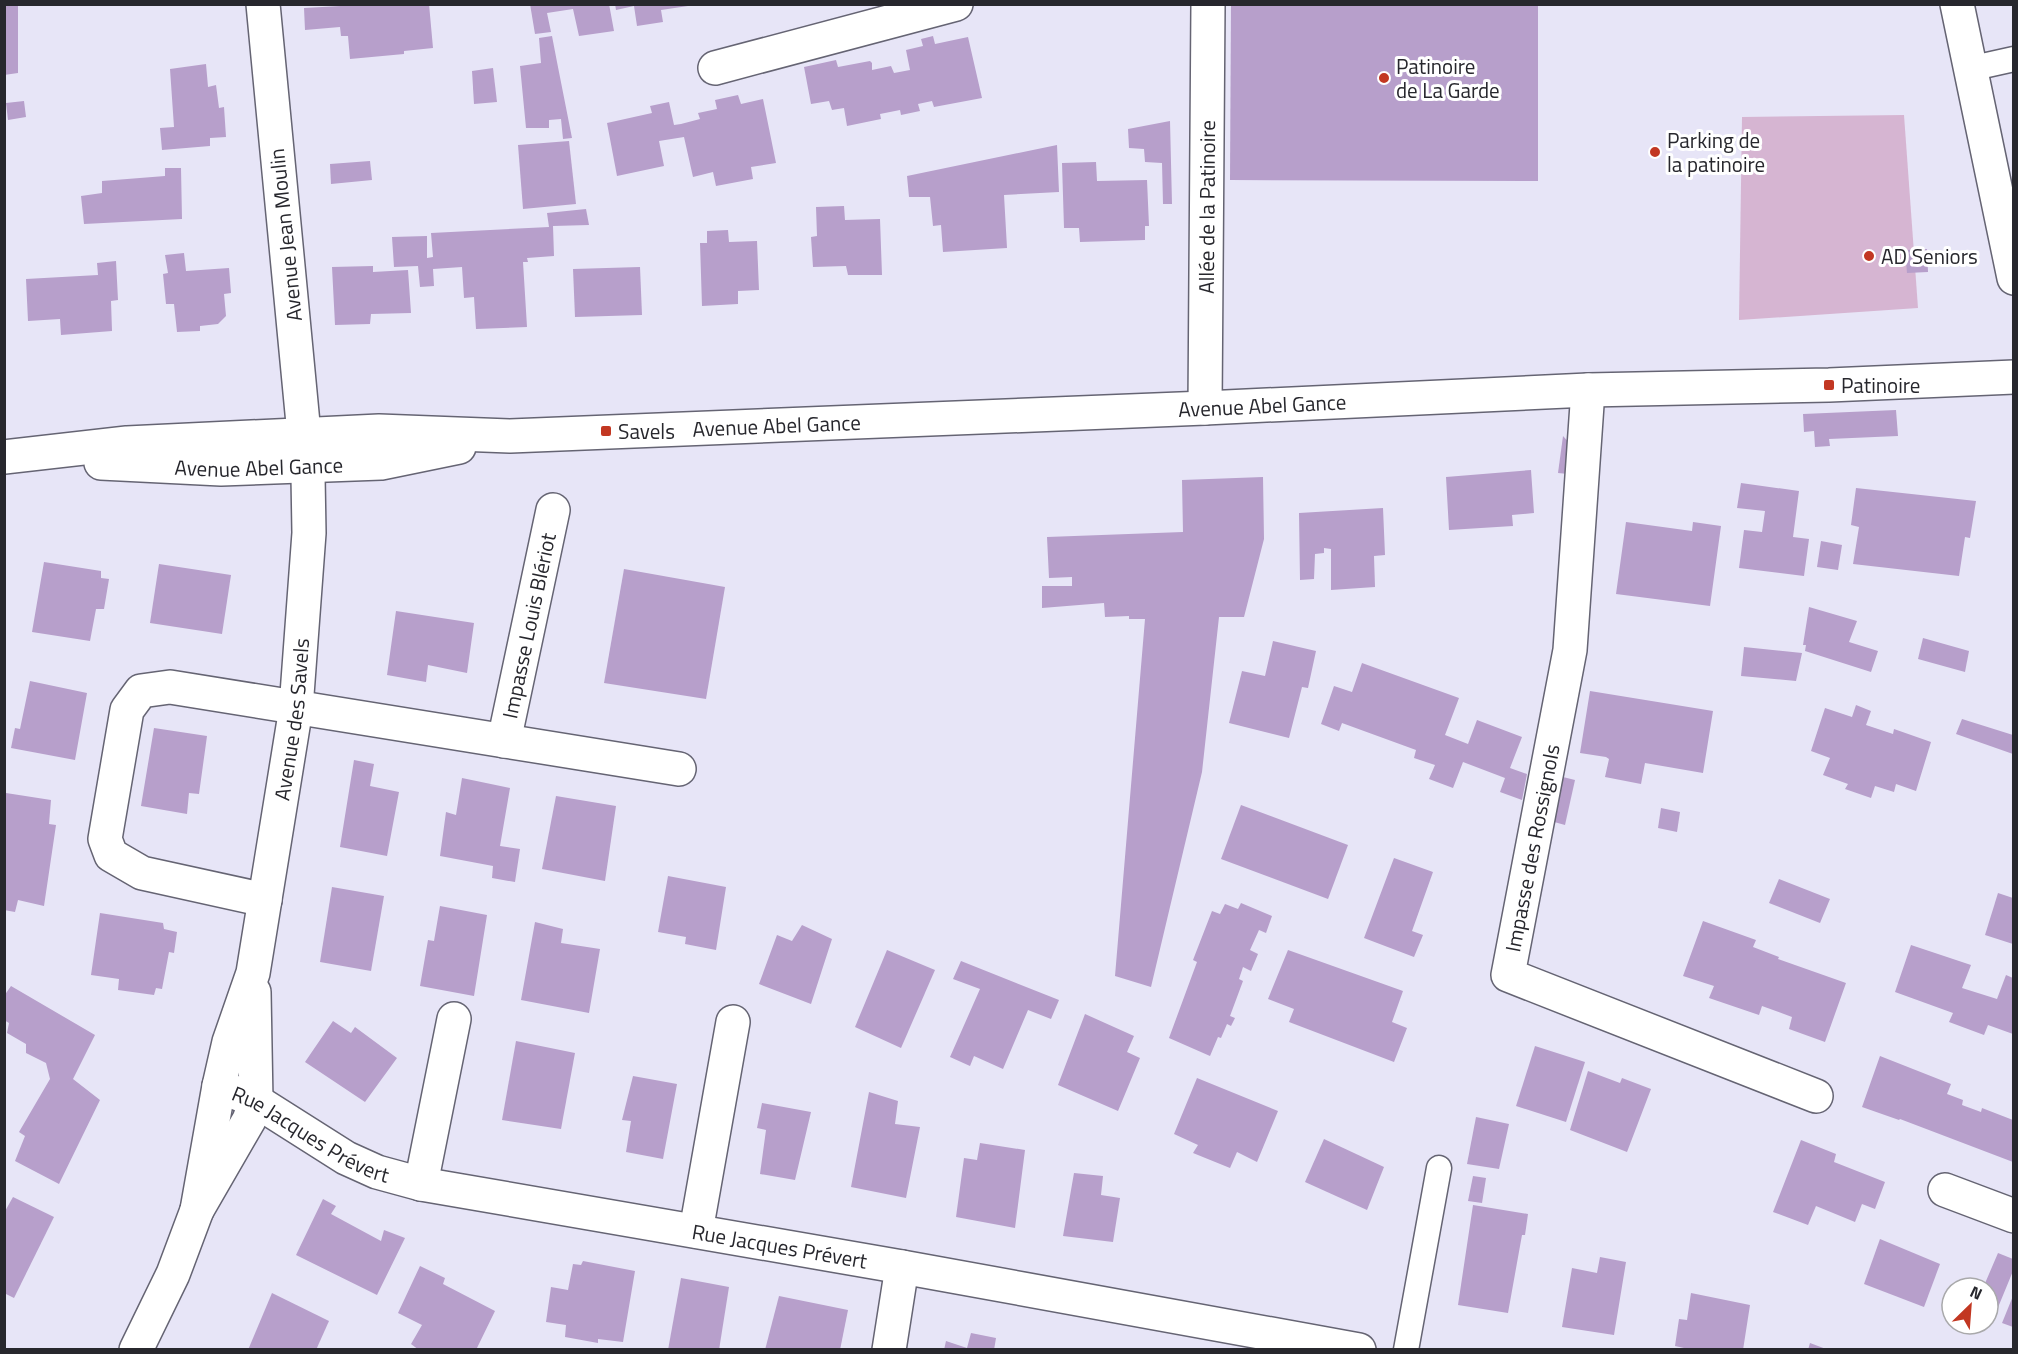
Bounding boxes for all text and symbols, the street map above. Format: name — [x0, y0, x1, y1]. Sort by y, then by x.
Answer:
place label: Patinoire de La Garde — [1396, 50, 1500, 106]
marker: Patinoire de La Garde — [1377, 71, 1391, 85]
street label: Allée de la Patinoire — [1190, 120, 1223, 294]
place label: Parking de la patinoire — [1667, 124, 1765, 180]
marker: Parking de la patinoire — [1648, 145, 1662, 159]
street label: Avenue Jean Moulin — [260, 147, 310, 323]
place label: AD Seniors — [1881, 240, 1978, 272]
marker: AD Seniors — [1862, 249, 1876, 263]
place label: Patinoire — [1841, 369, 1920, 401]
marker: Patinoire — [1822, 378, 1836, 392]
street label: Avenue Abel Gance — [1177, 385, 1347, 425]
street label: Avenue Abel Gance — [692, 406, 861, 445]
place label: Savels — [618, 415, 675, 447]
marker: Savels — [599, 424, 613, 438]
street label: Avenue Abel Gance — [174, 448, 344, 485]
street label: Impasse Louis Blériot — [493, 529, 564, 721]
street label: Avenue des Savels — [265, 637, 317, 803]
street label: Impasse des Rossignols — [1496, 741, 1568, 955]
street label: Rue Jacques Prévert — [227, 1077, 394, 1191]
street label: Rue Jacques Prévert — [690, 1215, 870, 1277]
north arrow — [1940, 1276, 2000, 1336]
text: N — [1966, 1279, 1986, 1306]

